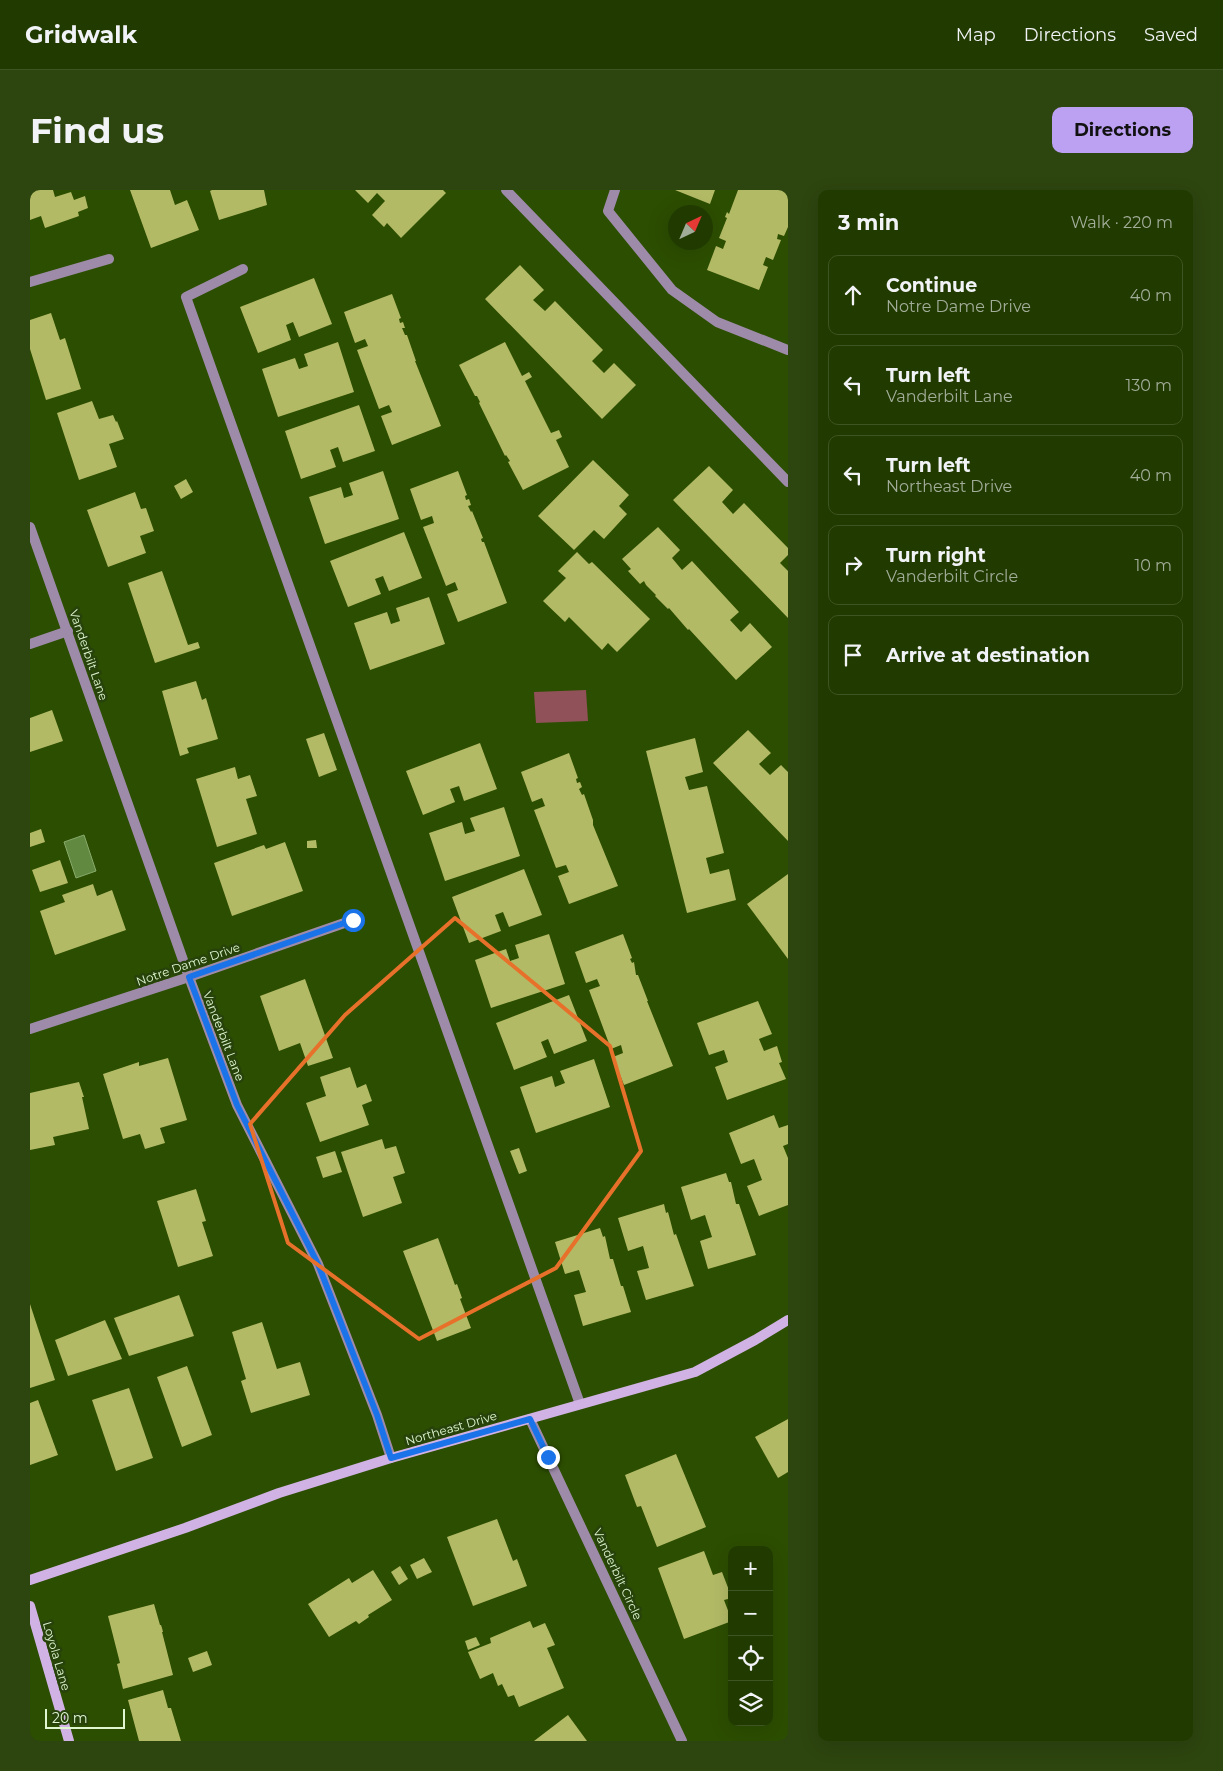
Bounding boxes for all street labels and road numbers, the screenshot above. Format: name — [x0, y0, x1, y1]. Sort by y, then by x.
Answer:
street label: Vanderbilt Lane — [66, 608, 112, 702]
street label: Notre Dame Drive — [134, 939, 242, 989]
street label: Vanderbilt Lane — [200, 989, 248, 1083]
street label: Northeast Drive — [403, 1408, 499, 1448]
street label: Vanderbilt Circle — [590, 1526, 646, 1622]
street label: Loyola Lane — [40, 1620, 74, 1692]

